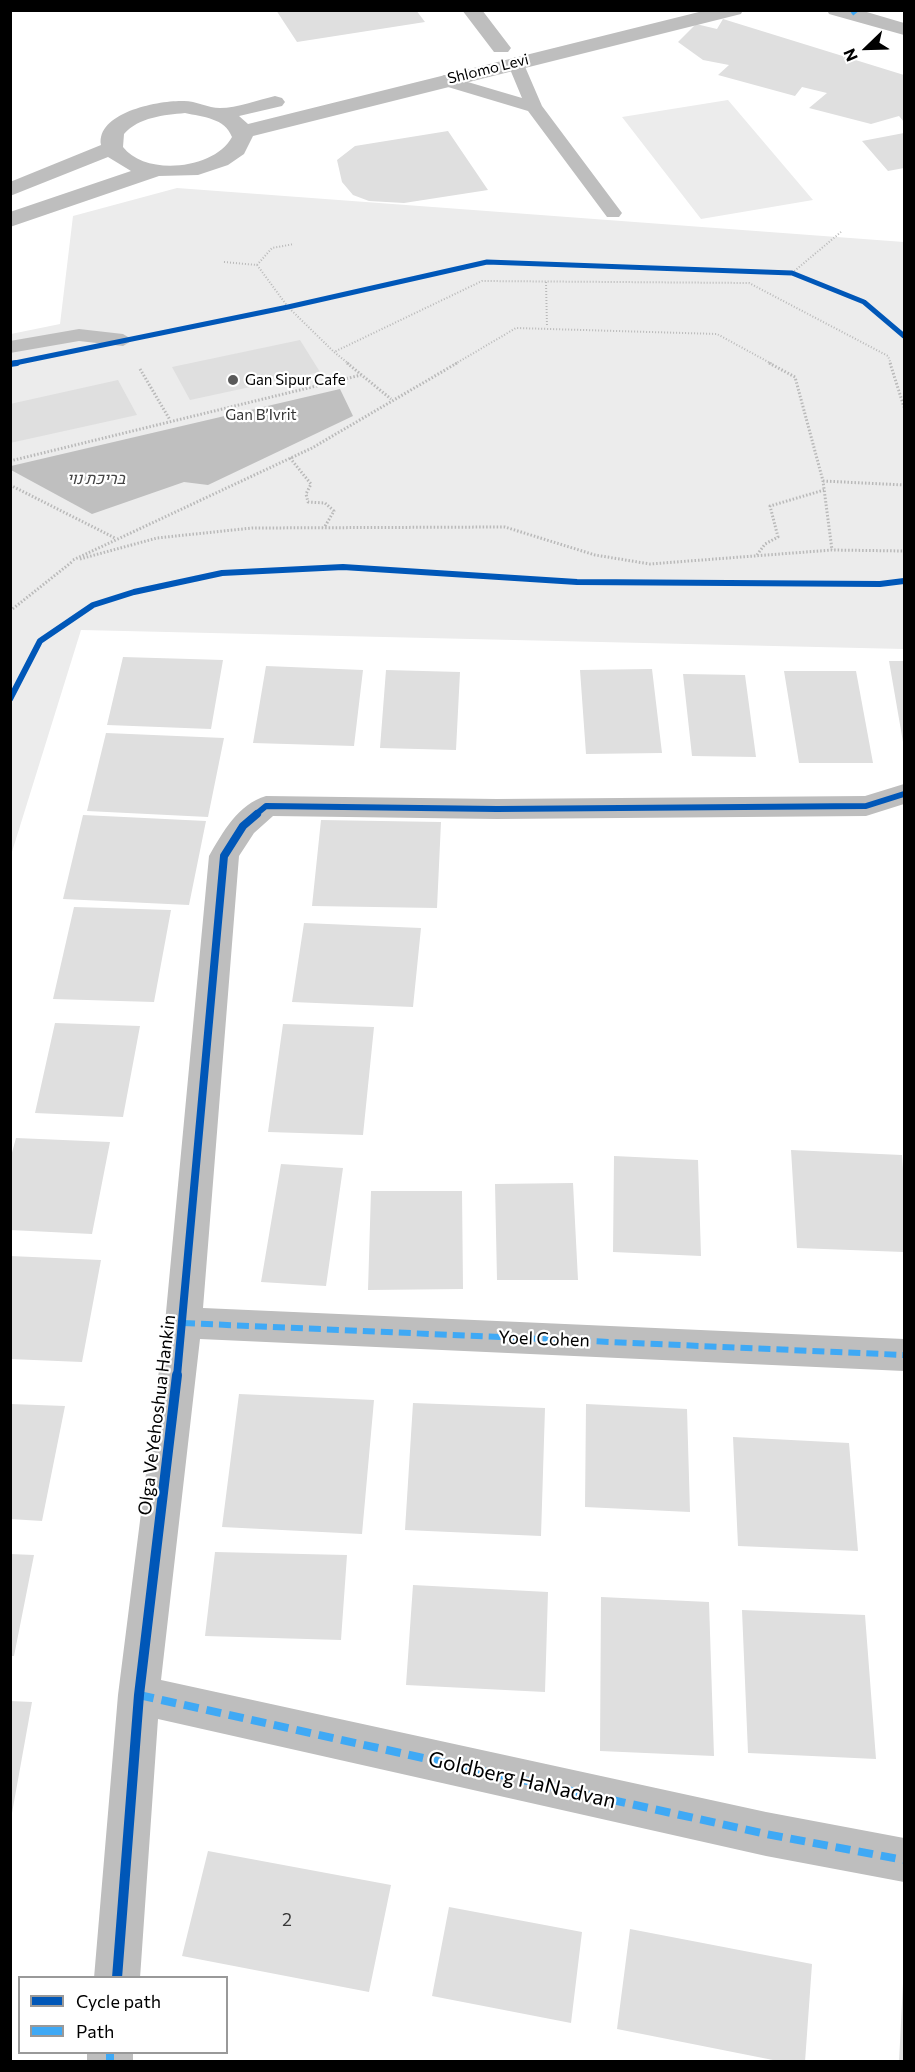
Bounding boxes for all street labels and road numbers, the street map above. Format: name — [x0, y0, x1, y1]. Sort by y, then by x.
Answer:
street label: Shlomo Levi — [446, 50, 530, 88]
street label: Olga VeYehoshua Hankin — [134, 1313, 180, 1517]
street label: Yoel Cohen — [498, 1327, 590, 1351]
street label: Goldberg HaNadvan — [426, 1746, 618, 1814]

